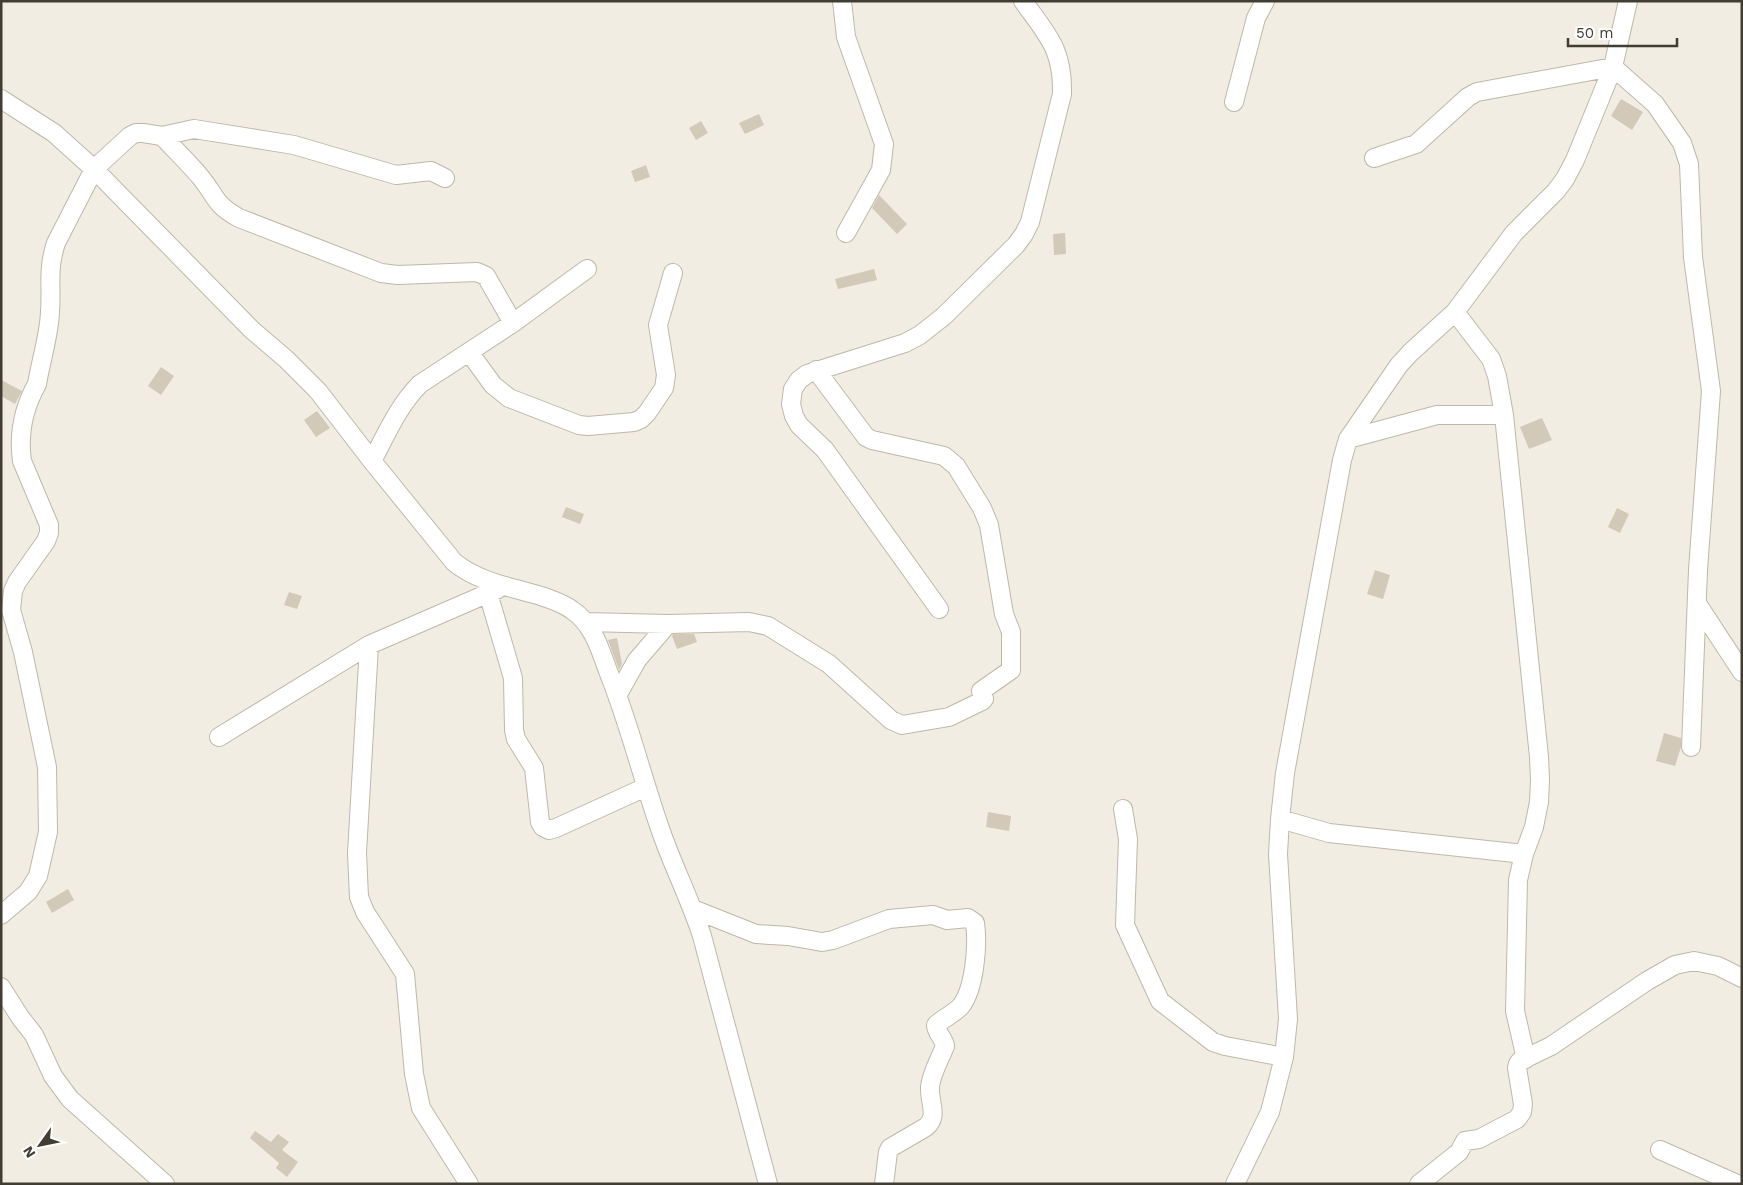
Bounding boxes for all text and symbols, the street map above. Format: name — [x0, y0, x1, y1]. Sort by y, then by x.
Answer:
scale bar — [1568, 15, 1677, 47]
text: 50 m — [1576, 24, 1613, 42]
north arrow — [15, 1120, 65, 1170]
text: N — [20, 1143, 39, 1161]

